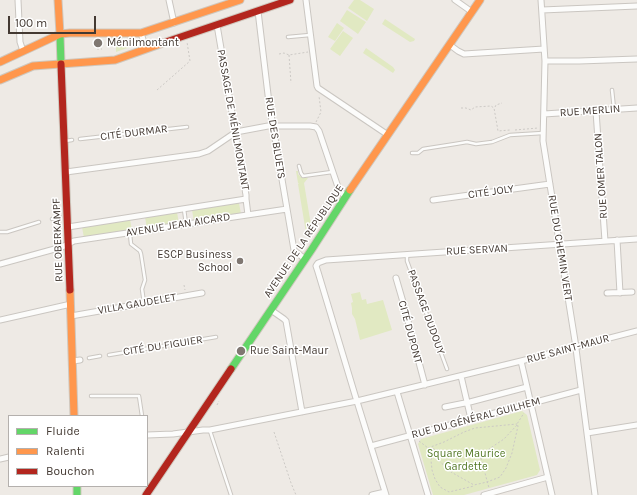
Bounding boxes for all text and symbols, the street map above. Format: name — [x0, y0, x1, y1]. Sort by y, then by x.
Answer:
scale bar — [10, 8, 98, 34]
text: 100 m — [15, 16, 47, 30]
place label: Ménilmontant — [107, 36, 179, 50]
marker: Ménilmontant — [92, 37, 104, 49]
street label: PASSAGE DE MÉNILMONTANT — [214, 48, 252, 192]
street label: RUE DES BLUETS — [262, 96, 288, 180]
street label: RUE MERLIN — [559, 102, 621, 120]
street label: CITÉ DURMAR — [100, 122, 168, 144]
street label: RUE OMER TALON — [591, 133, 611, 219]
street label: AVENUE DE LA RÉPUBLIQUE — [261, 182, 347, 300]
street label: CITÉ JOLY — [467, 182, 515, 202]
street label: RUE DU CHEMIN VERT — [545, 194, 575, 302]
street label: RUE OBERKAMPF — [50, 198, 66, 282]
street label: AVENUE JEAN AICARD — [125, 210, 231, 240]
street label: RUE SERVAN — [446, 242, 508, 258]
place label: ESCP Business School — [157, 248, 232, 274]
marker: ESCP Business School — [235, 256, 245, 266]
street label: PASSAGE DUDOUY — [404, 268, 448, 356]
street label: VILLA GAUDELET — [97, 291, 177, 317]
street label: CITÉ DUPONT — [395, 299, 425, 365]
street label: RUE SAINT-MAUR — [525, 332, 611, 366]
street label: CITÉ DU FIGUIER — [122, 333, 204, 359]
place label: Rue Saint-Maur — [250, 344, 328, 358]
marker: Rue Saint-Maur — [235, 345, 247, 357]
street label: RUE DU GÉNÉRAL GUILHEM — [410, 394, 542, 442]
legend — [8, 415, 148, 487]
text: Fluide — [46, 424, 80, 438]
text: Ralenti — [46, 444, 85, 458]
park label: Square Maurice Gardette — [427, 447, 505, 473]
text: Bouchon — [46, 464, 95, 478]

